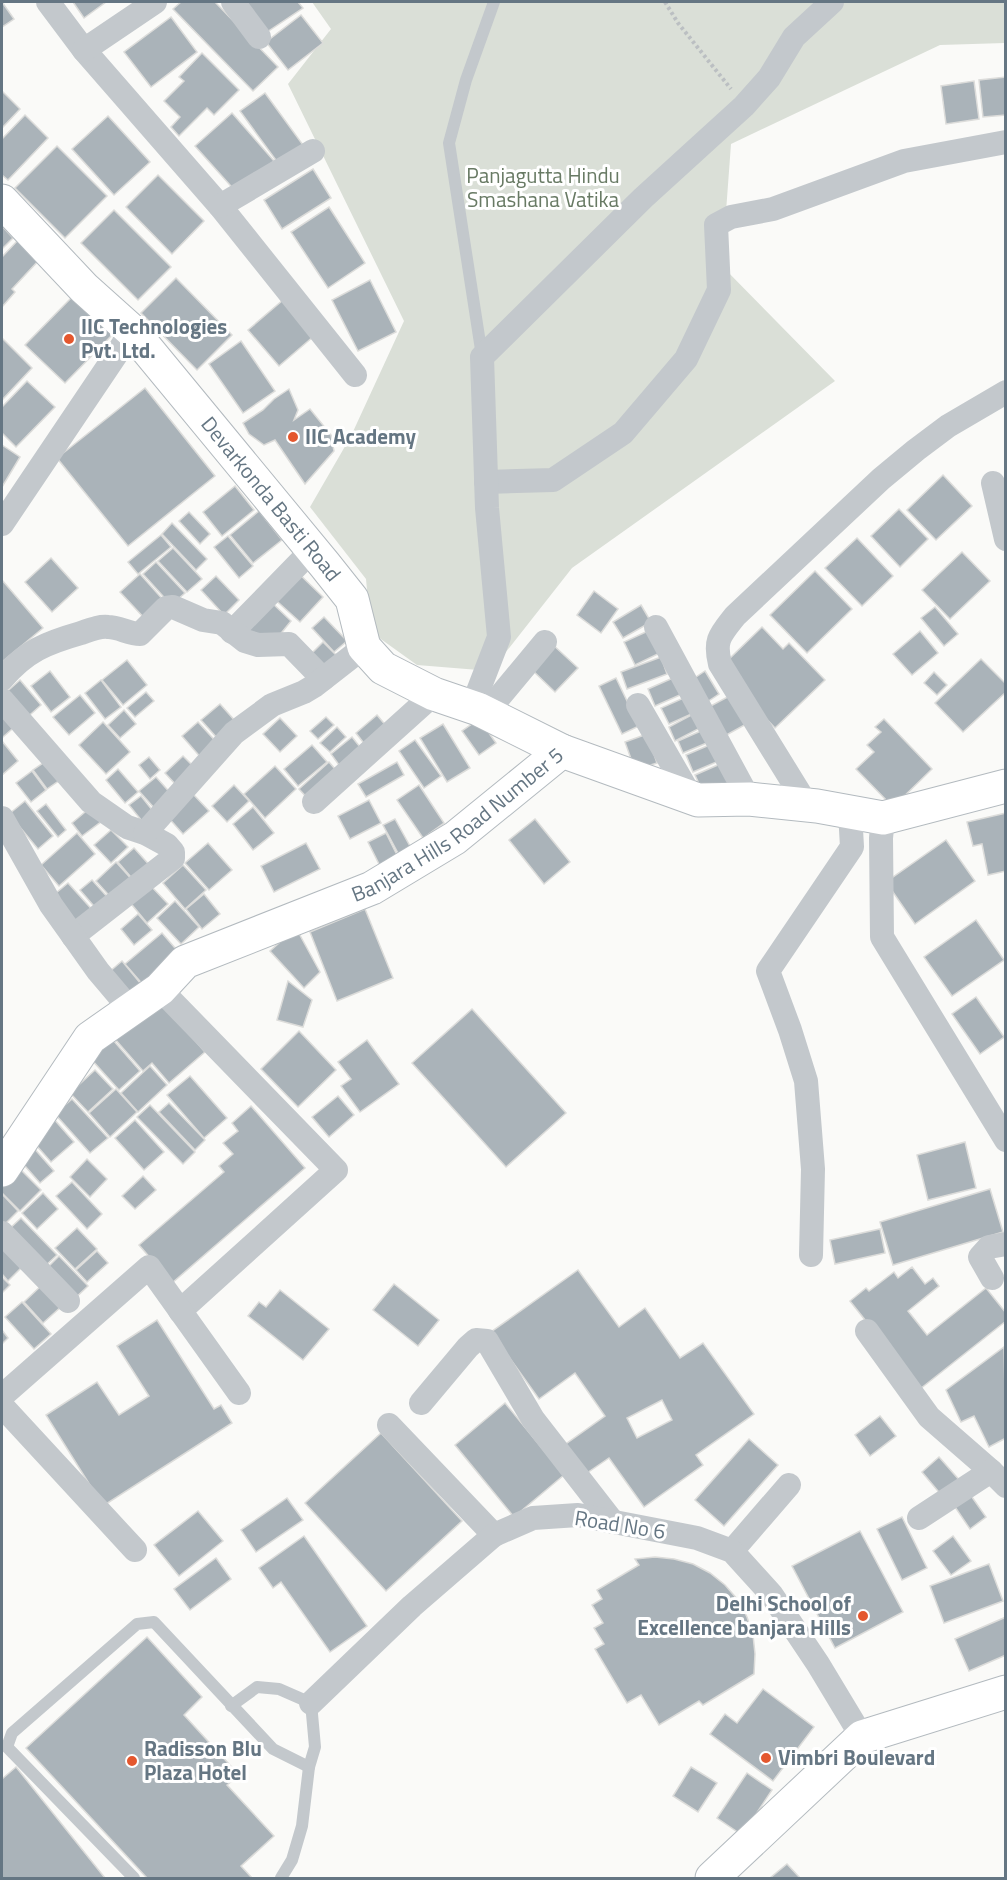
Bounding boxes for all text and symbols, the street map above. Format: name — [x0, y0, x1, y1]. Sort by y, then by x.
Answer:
park label: Panjagutta Hindu Smashana Vatika — [466, 159, 620, 215]
place label: IIC Technologies Pvt. Ltd. — [81, 310, 227, 366]
marker: IIC Technologies Pvt. Ltd. — [62, 332, 76, 346]
street label: Devarkonda Basti Road — [194, 409, 349, 588]
place label: IIC Academy — [305, 420, 416, 452]
marker: IIC Academy — [286, 430, 300, 444]
street label: Banjara Hills Road Number 5 — [346, 739, 570, 910]
street label: Road No 6 — [572, 1501, 668, 1547]
place label: Delhi School of Excellence banjara Hills — [637, 1587, 851, 1643]
marker: Delhi School of Excellence banjara Hills — [856, 1609, 870, 1623]
place label: Radisson Blu Plaza Hotel — [144, 1732, 262, 1788]
place label: Vimbri Boulevard — [778, 1741, 935, 1773]
marker: Vimbri Boulevard — [759, 1751, 773, 1765]
marker: Radisson Blu Plaza Hotel — [125, 1754, 139, 1768]

